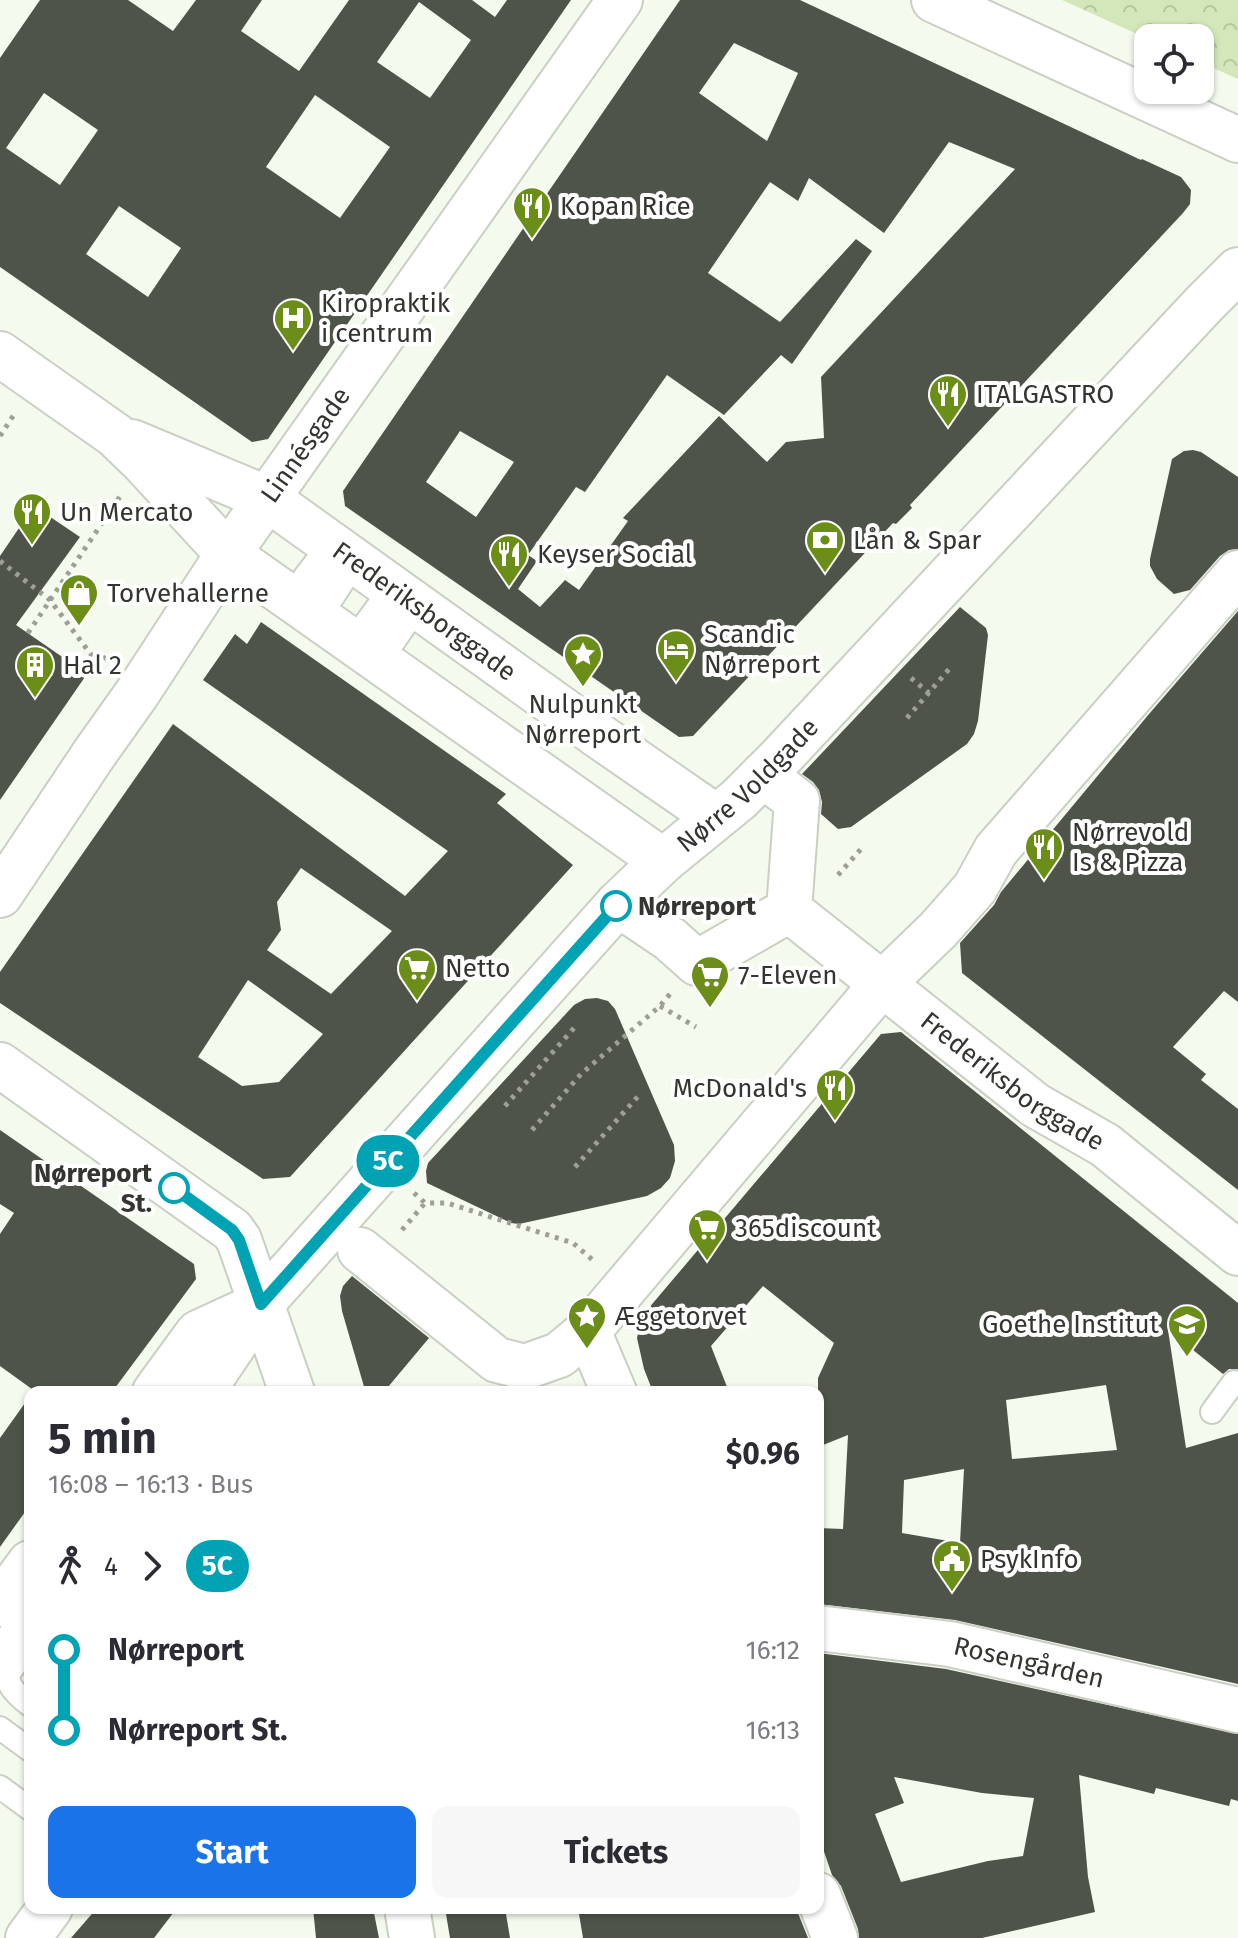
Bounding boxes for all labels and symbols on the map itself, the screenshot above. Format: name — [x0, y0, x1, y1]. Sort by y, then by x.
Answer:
restaurant icon: Kopan Rice — [511, 185, 553, 240]
place label: Kopan Rice — [560, 191, 691, 222]
place label: Kiropraktik i centrum — [321, 288, 451, 349]
hospital icon: Kiropraktik i centrum — [272, 297, 314, 352]
restaurant icon: ITALGASTRO — [927, 373, 969, 428]
place label: ITALGASTRO — [976, 379, 1114, 410]
street label: Linnésgade — [254, 381, 357, 508]
restaurant icon: Un Mercato — [11, 491, 53, 546]
place label: Un Mercato — [60, 497, 193, 528]
bank icon: Lån & Spar — [804, 519, 846, 574]
place label: Lån & Spar — [853, 525, 981, 556]
restaurant icon: Keyser Social — [488, 533, 530, 588]
street label: Frederiksborggade — [327, 535, 522, 687]
place label: Keyser Social — [537, 539, 693, 570]
shop icon: Torvehallerne — [58, 572, 100, 627]
place label: Torvehallerne — [107, 578, 269, 609]
place label: Scandic Nørreport — [704, 619, 821, 680]
hotel icon: Scandic Nørreport — [655, 628, 697, 683]
place icon: Nulpunkt Nørreport — [562, 633, 604, 688]
building icon: Hal 2 — [14, 644, 56, 699]
place label: Hal 2 — [63, 650, 122, 681]
place label: Nulpunkt Nørreport — [525, 689, 642, 750]
street label: Nørre Voldgade — [671, 712, 825, 859]
place label: Nørrevold Is & Pizza — [1072, 817, 1189, 878]
restaurant icon: Nørrevold Is & Pizza — [1023, 826, 1065, 881]
marker: Nørreport — [601, 891, 631, 921]
place label: Nørreport — [638, 891, 757, 922]
supermarket icon: Netto — [396, 947, 438, 1002]
place label: Netto — [445, 953, 511, 984]
supermarket icon: 7-Eleven — [689, 954, 731, 1009]
place label: 7-Eleven — [738, 960, 837, 991]
street label: Frederiksborggade — [915, 1005, 1110, 1157]
restaurant icon: McDonald's — [814, 1067, 856, 1122]
place label: McDonald's — [673, 1073, 807, 1104]
line badge: 5C — [352, 1135, 424, 1187]
place label: Nørreport St. — [34, 1158, 153, 1219]
marker: Nørreport St. — [159, 1173, 189, 1203]
supermarket icon: 365discount — [686, 1207, 728, 1262]
place label: 365discount — [735, 1213, 877, 1244]
place icon: Æggetorvet — [566, 1295, 608, 1350]
place label: Æggetorvet — [614, 1301, 748, 1332]
school or university icon: Goethe Institut — [1166, 1303, 1208, 1358]
place label: Goethe Institut — [982, 1309, 1160, 1340]
public building icon: PsykInfo — [931, 1538, 973, 1593]
place label: PsykInfo — [980, 1544, 1079, 1575]
street label: Rosengården — [951, 1630, 1107, 1694]

